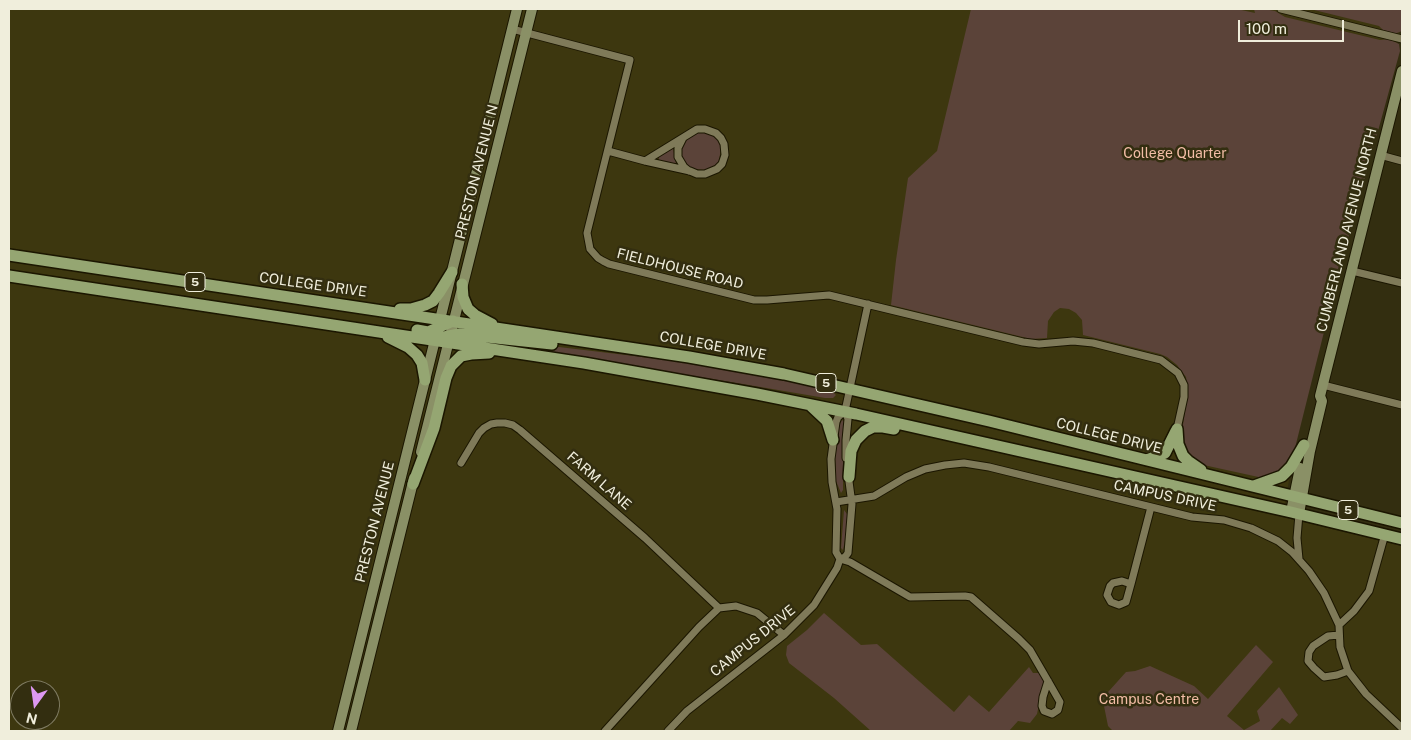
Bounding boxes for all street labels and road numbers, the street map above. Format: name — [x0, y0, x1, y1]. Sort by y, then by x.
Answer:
street label: PRESTON AVENUE N — [452, 103, 502, 241]
street label: CUMBERLAND AVENUE NORTH — [1313, 126, 1381, 334]
street label: FIELDHOUSE ROAD — [615, 245, 745, 293]
street label: COLLEGE DRIVE — [258, 269, 368, 301]
road number: 5 — [185, 272, 205, 292]
street label: COLLEGE DRIVE — [658, 328, 768, 364]
road number: 5 — [816, 373, 836, 392]
street label: COLLEGE DRIVE — [1054, 415, 1164, 457]
street label: FARM LANE — [563, 448, 635, 514]
street label: PRESTON AVENUE — [352, 460, 398, 584]
street label: CAMPUS DRIVE — [1112, 477, 1218, 515]
road number: 5 — [1338, 500, 1358, 520]
street label: CAMPUS DRIVE — [707, 602, 799, 680]

